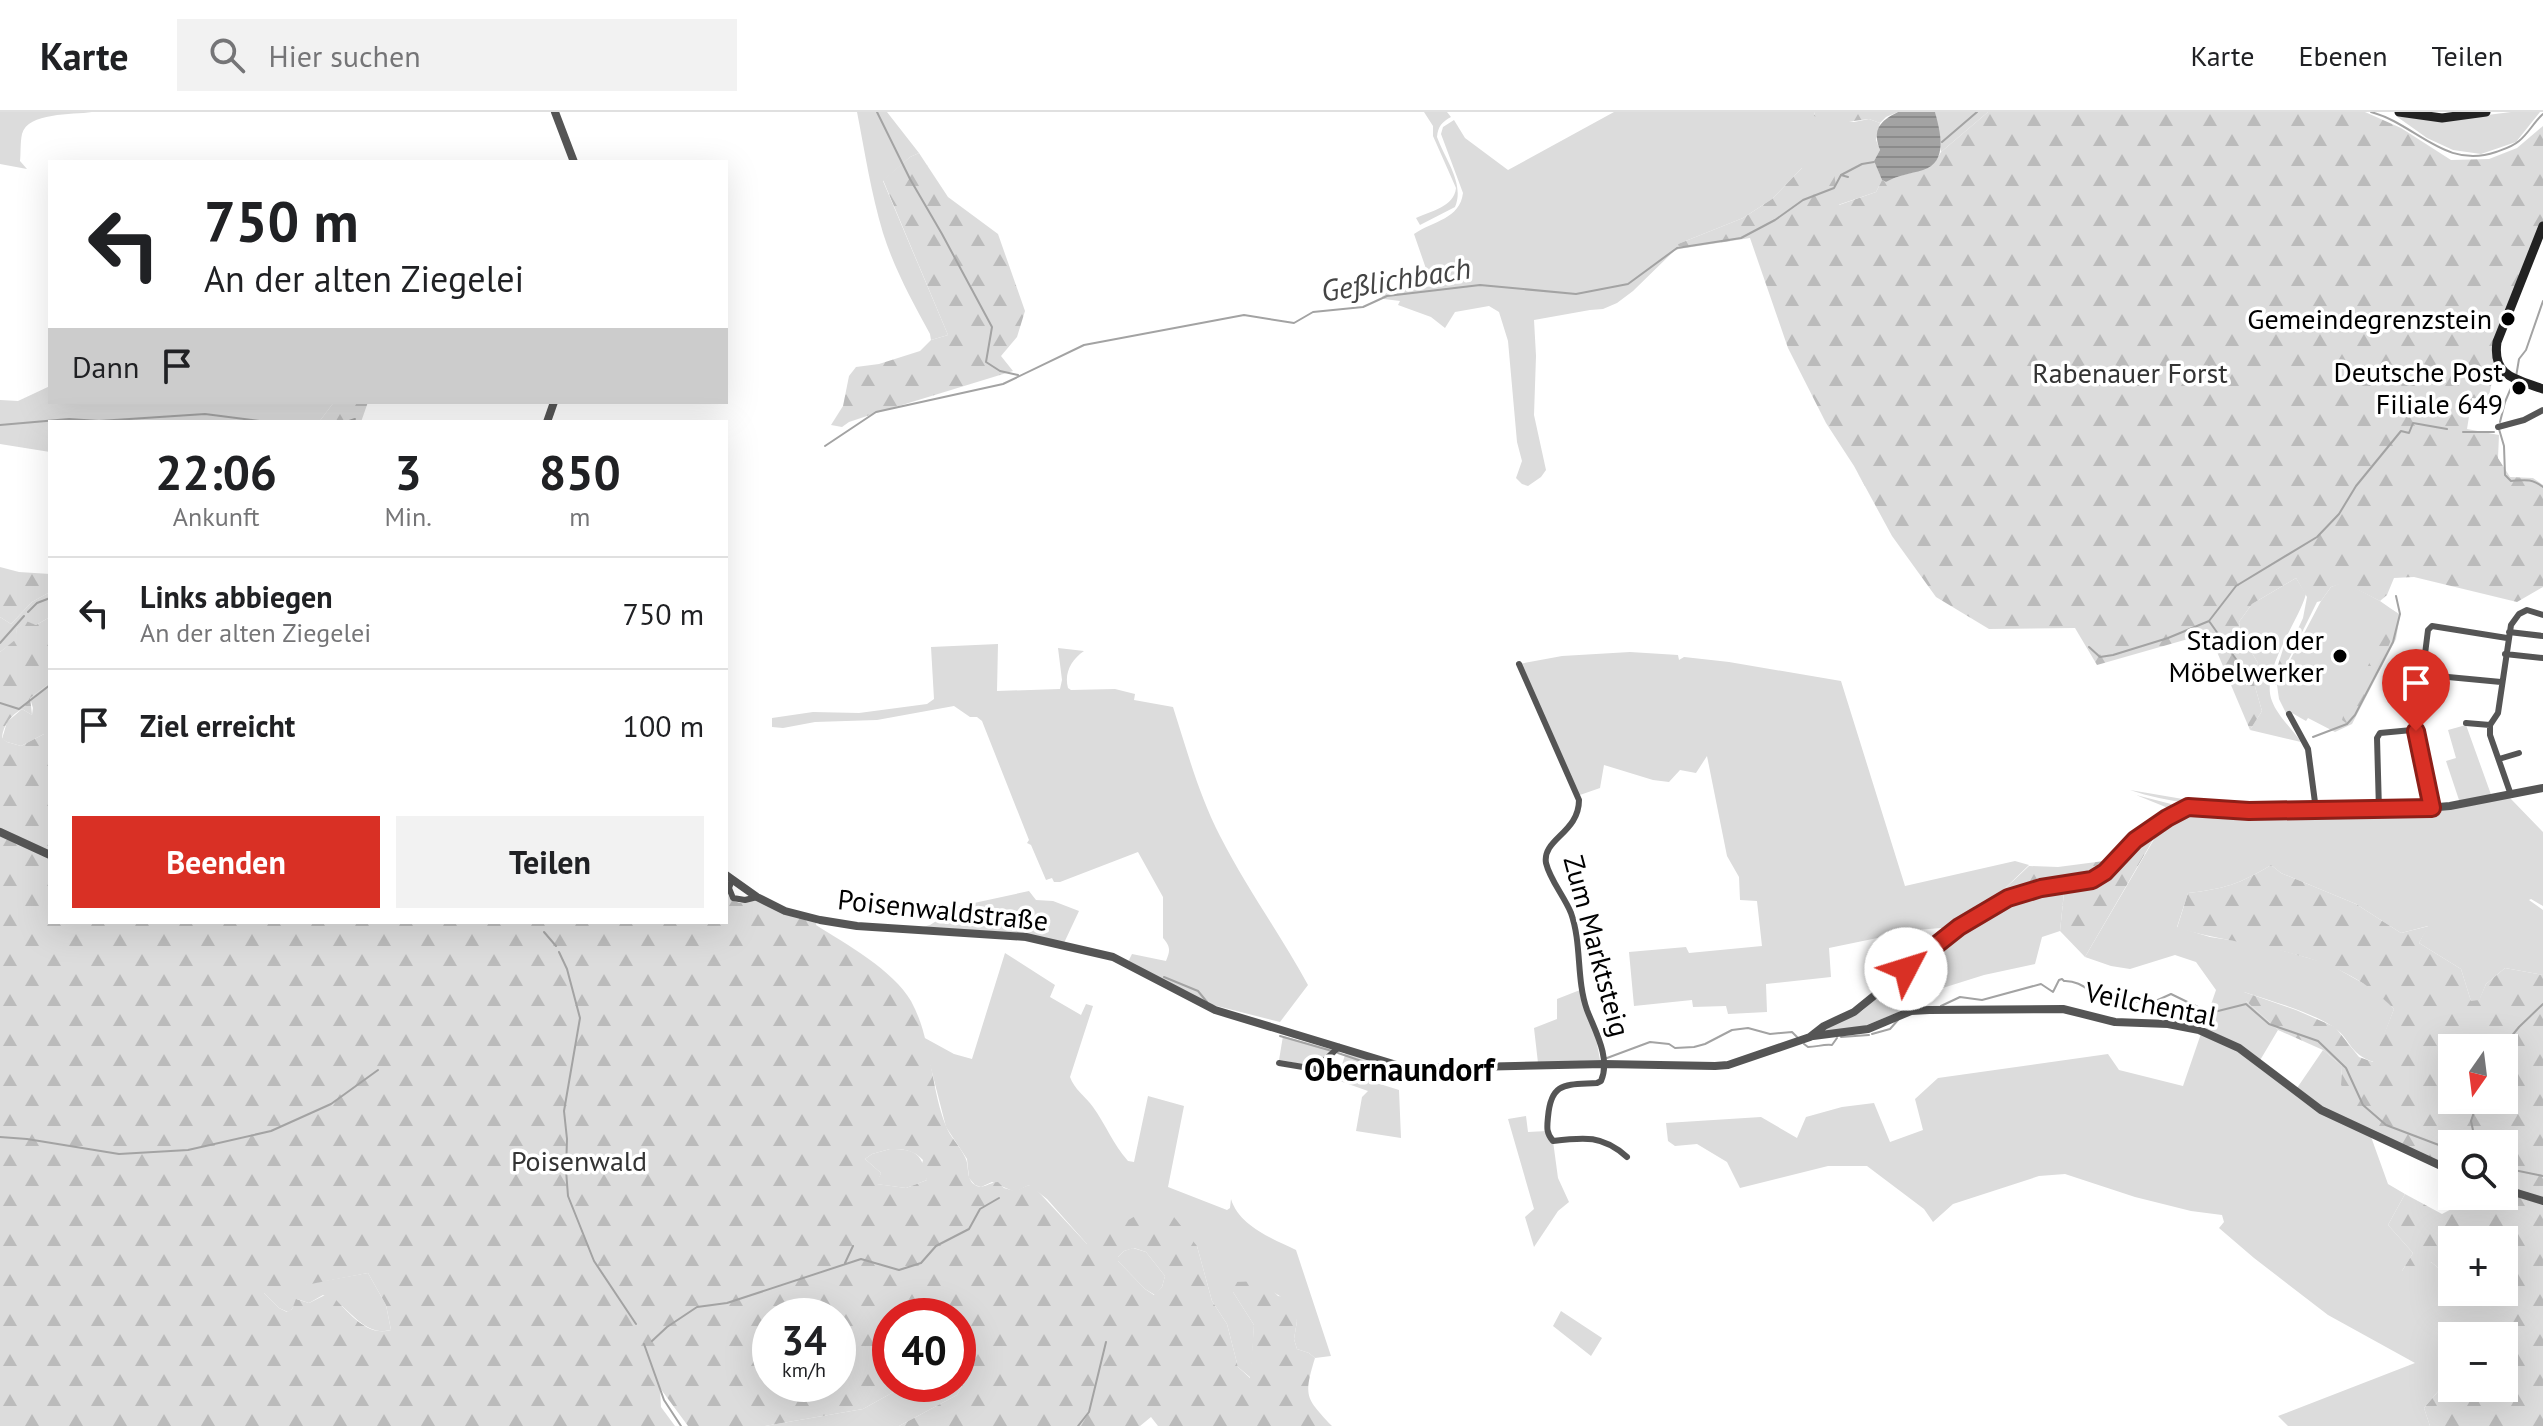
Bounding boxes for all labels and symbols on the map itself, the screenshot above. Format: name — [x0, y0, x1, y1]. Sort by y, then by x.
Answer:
water label: Geßlichbach — [1318, 247, 1473, 310]
place label: Gemeindegrenzstein — [2247, 300, 2492, 337]
marker: Gemeindegrenzstein — [2499, 310, 2517, 328]
place label: Deutsche Post Filiale 649 — [2334, 353, 2503, 422]
park label: Rabenauer Forst — [2032, 354, 2228, 391]
marker: Deutsche Post Filiale 649 — [2510, 379, 2528, 397]
place label: Stadion der Möbelwerker — [2168, 621, 2324, 690]
marker: Stadion der Möbelwerker — [2331, 647, 2349, 665]
pin — [2382, 649, 2450, 731]
street label: Zum Marktsteig — [1556, 851, 1639, 1041]
street label: Poisenwaldstraße — [836, 880, 1050, 939]
position arrow — [1864, 927, 1948, 1011]
street label: Veilchental — [2081, 972, 2220, 1034]
north arrow — [2438, 1034, 2518, 1114]
district label: Obernaundorf — [1304, 1048, 1496, 1090]
park label: Poisenwald — [511, 1142, 647, 1179]
speed limit sign: 40 — [872, 1298, 976, 1402]

